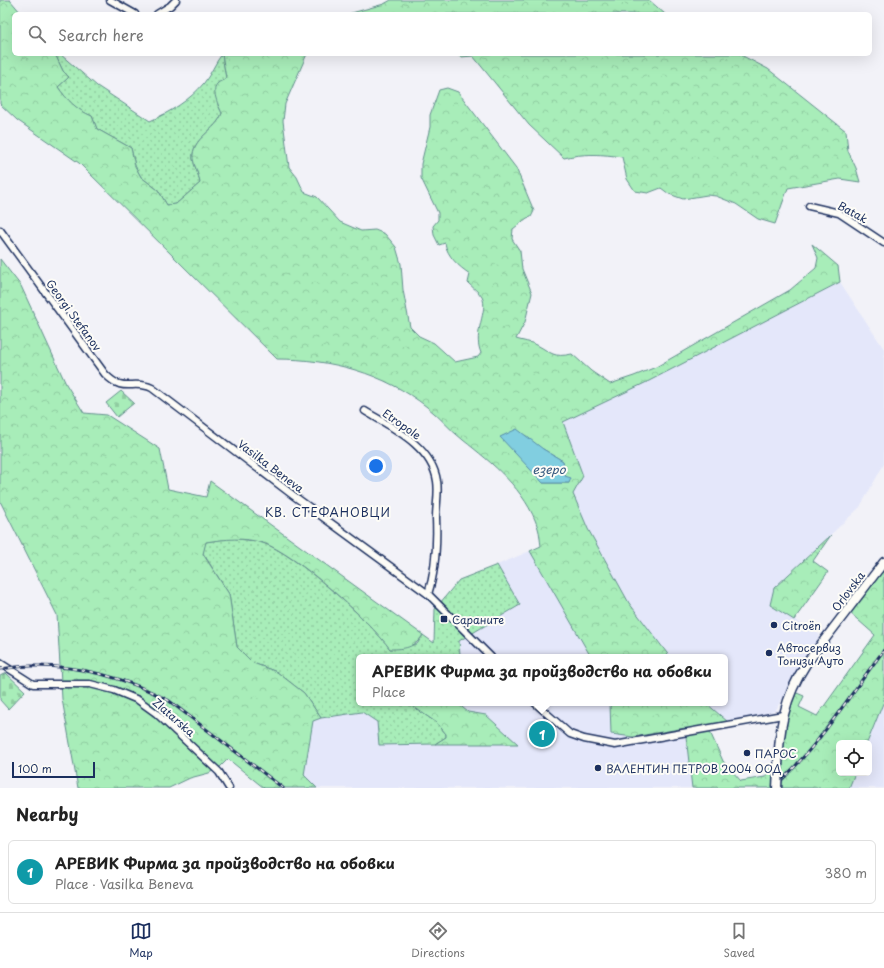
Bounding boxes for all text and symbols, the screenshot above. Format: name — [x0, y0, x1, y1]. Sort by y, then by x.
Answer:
search box — [12, 12, 872, 56]
icon: search — [26, 23, 48, 45]
text: Search here — [58, 23, 144, 46]
street label: Batak — [835, 197, 871, 227]
street label: Georgi Stefanov — [42, 276, 106, 355]
street label: Etropole — [379, 405, 425, 443]
street label: Vasilka Beneva — [234, 435, 308, 497]
your location — [366, 456, 386, 476]
water label: езеро — [533, 460, 567, 478]
district label: КВ. СТЕФАНОВЦИ — [265, 503, 391, 521]
street label: Orlovska — [827, 567, 869, 615]
place label: Сараните — [452, 611, 504, 628]
marker: Сараните — [439, 614, 449, 624]
place label: Citroën — [782, 617, 821, 634]
marker: Citroën — [769, 620, 779, 630]
place label: Автосервиз Тонизи Ауто — [777, 639, 844, 669]
marker: Автосервиз Тонизи Ауто — [764, 648, 774, 658]
popup — [356, 654, 728, 706]
text: АРЕВИК Фирма за пройзводство на обовки — [372, 659, 712, 682]
text: Place — [372, 682, 405, 701]
street label: Zlatarska — [149, 694, 199, 740]
pin: 1 — [529, 719, 555, 749]
map controls — [836, 740, 872, 776]
button: locate — [836, 740, 872, 776]
place label: ПАРОС — [755, 745, 797, 762]
marker: ПАРОС — [742, 748, 752, 758]
scale bar — [12, 760, 95, 779]
text: 100 m — [18, 760, 52, 777]
place label: ВАЛЕНТИН ПЕТРОВ 2004 ООД — [606, 760, 782, 777]
marker: ВАЛЕНТИН ПЕТРОВ 2004 ООД — [593, 763, 603, 773]
text: Nearby — [16, 801, 78, 827]
text: АРЕВИК Фирма за пройзводство на обовки — [55, 851, 395, 874]
text: 1 — [27, 863, 33, 882]
text: 380 m — [824, 863, 867, 882]
text: Place · Vasilka Beneva — [55, 874, 193, 893]
tab: Map — [129, 920, 153, 961]
tab: Directions — [411, 920, 465, 961]
tab: Saved — [723, 920, 755, 961]

